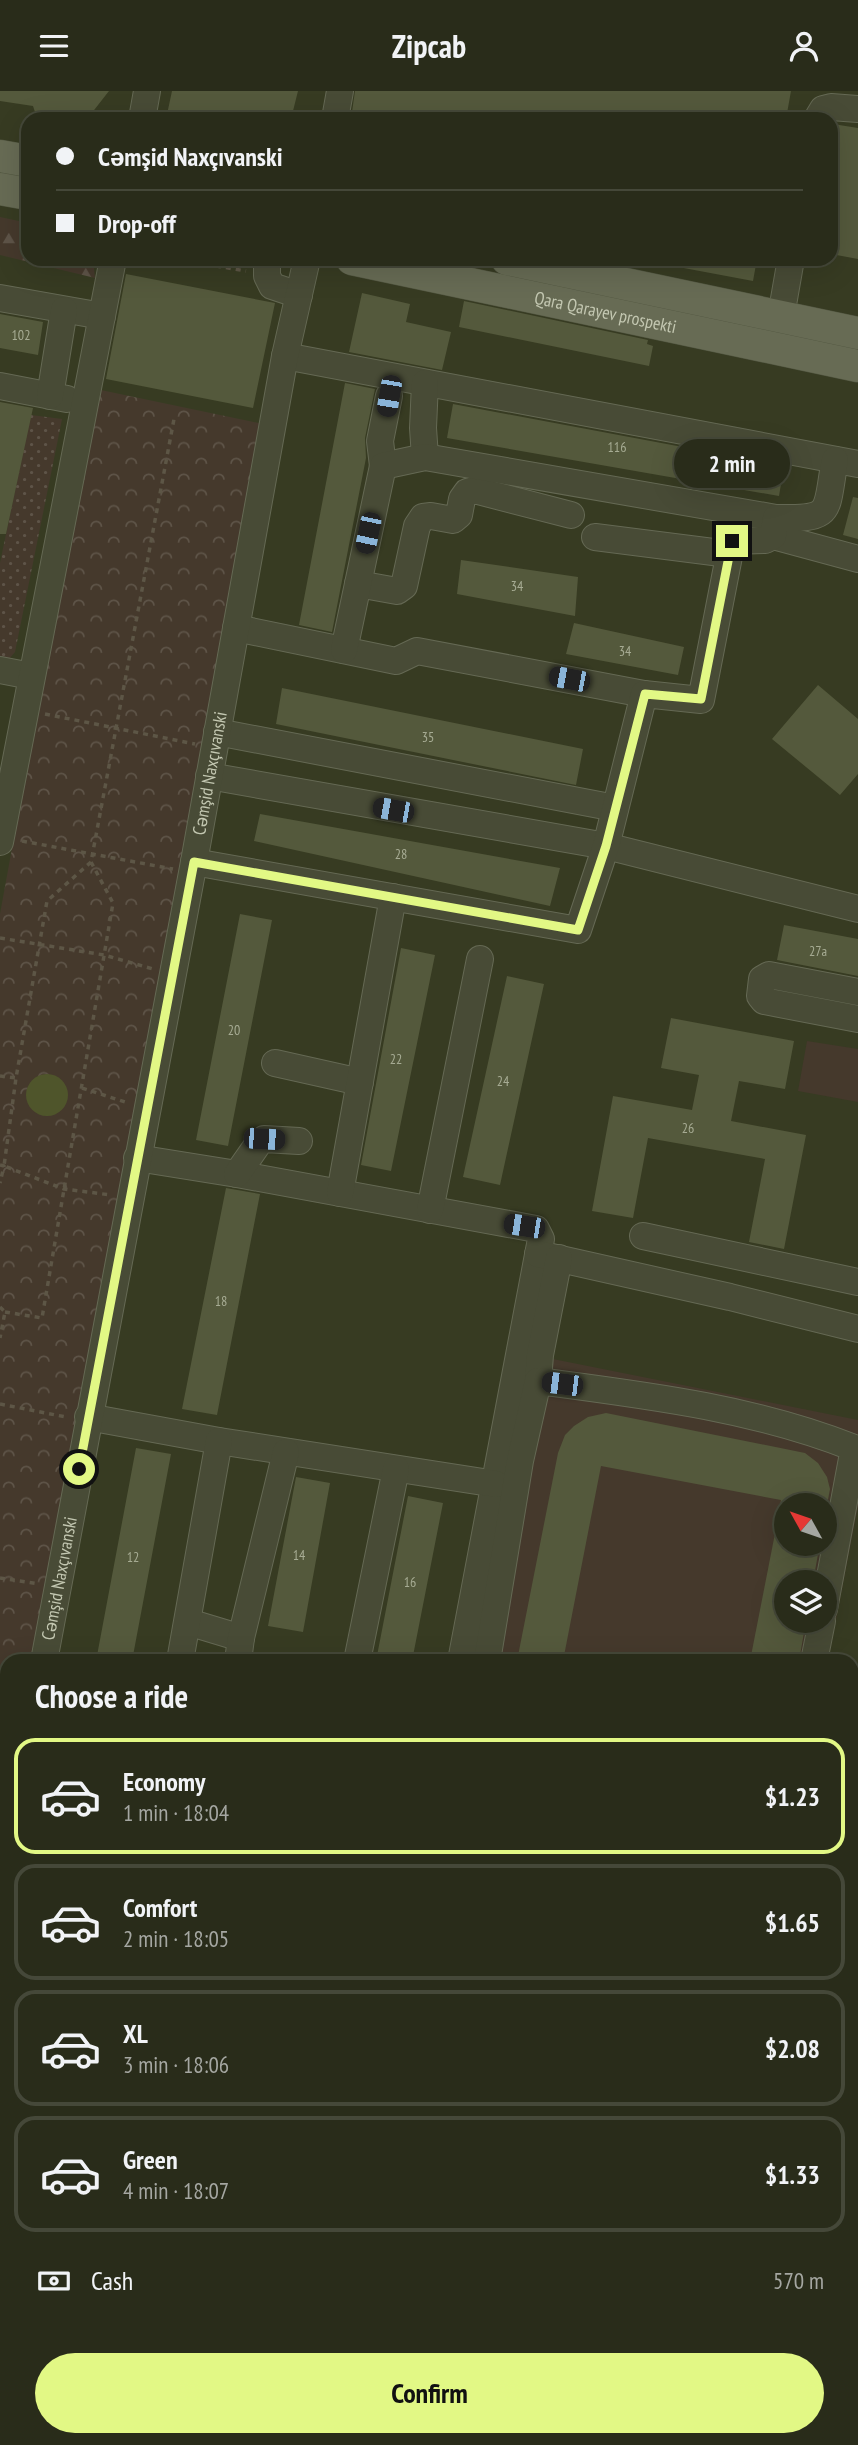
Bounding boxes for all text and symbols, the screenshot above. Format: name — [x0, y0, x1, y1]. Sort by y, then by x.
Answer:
text: Zipcab — [392, 25, 466, 67]
icon: menu — [35, 27, 73, 65]
icon: person — [785, 27, 823, 65]
text: Cəmşid Naxçıvanski — [98, 140, 283, 173]
text: Drop-off — [98, 207, 176, 240]
street label: Qara Qarayev prospekti — [533, 286, 678, 338]
house number: 102 — [12, 326, 30, 344]
car — [376, 373, 403, 419]
house number: 116 — [608, 438, 626, 456]
callout: 2 min — [674, 440, 790, 489]
text: 2 min — [709, 449, 755, 478]
car — [354, 510, 383, 556]
route end — [716, 525, 748, 557]
house number: 34 — [511, 577, 524, 595]
house number: 34 — [619, 642, 632, 660]
car — [547, 665, 592, 693]
street label: Cəmşid Naxçıvanski — [187, 710, 232, 837]
house number: 35 — [422, 728, 434, 746]
car — [371, 796, 416, 824]
house number: 28 — [395, 845, 407, 863]
house number: 27a — [809, 942, 827, 960]
house number: 20 — [228, 1021, 240, 1039]
house number: 22 — [390, 1050, 402, 1068]
house number: 24 — [497, 1072, 510, 1090]
house number: 26 — [682, 1119, 694, 1137]
car — [243, 1127, 286, 1151]
car — [502, 1212, 547, 1240]
house number: 18 — [215, 1292, 227, 1310]
car — [540, 1371, 585, 1397]
route start — [63, 1453, 95, 1485]
north arrow — [774, 1493, 836, 1556]
map controls — [774, 1493, 837, 1633]
street label: Cəmşid Naxçıvanski — [36, 1515, 82, 1642]
house number: 14 — [293, 1546, 306, 1564]
house number: 12 — [127, 1548, 139, 1566]
button: layers — [774, 1570, 837, 1633]
house number: 16 — [404, 1573, 416, 1591]
text: Choose a ride — [35, 1675, 188, 1717]
icon: car — [39, 1765, 102, 1828]
text: Economy — [123, 1765, 205, 1798]
text: $1.23 — [765, 1780, 820, 1813]
text: 1 min · 18:04 — [123, 1798, 229, 1827]
icon: car — [39, 1891, 102, 1954]
text: Comfort — [123, 1891, 197, 1924]
text: $1.65 — [765, 1906, 820, 1939]
text: 2 min · 18:05 — [123, 1924, 229, 1953]
icon: car — [39, 2017, 102, 2080]
text: XL — [123, 2017, 148, 2050]
text: $2.08 — [765, 2032, 820, 2065]
text: 3 min · 18:06 — [123, 2050, 229, 2079]
icon: car — [39, 2143, 102, 2206]
text: Green — [123, 2143, 178, 2176]
text: $1.33 — [765, 2158, 820, 2191]
text: 4 min · 18:07 — [123, 2176, 229, 2205]
icon: cash — [35, 2262, 73, 2300]
text: Cash — [91, 2264, 133, 2297]
text: 570 m — [773, 2266, 824, 2295]
button: Confirm — [35, 2353, 824, 2433]

